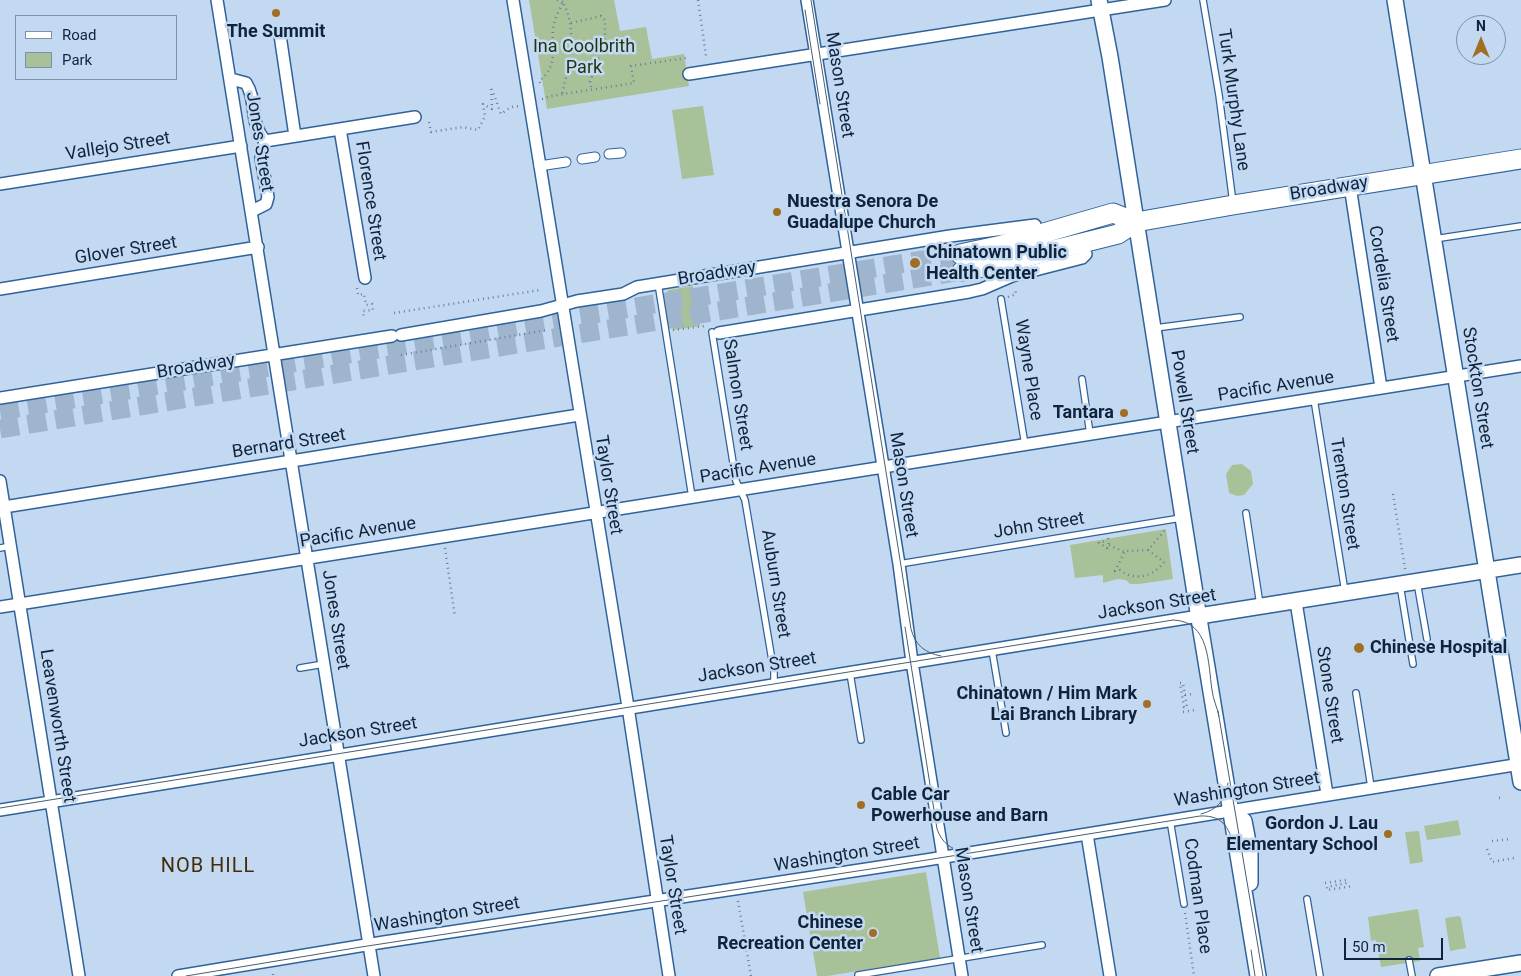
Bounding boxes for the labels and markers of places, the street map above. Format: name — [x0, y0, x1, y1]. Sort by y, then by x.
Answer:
marker: The Summit — [270, 7, 282, 19]
place label: The Summit — [227, 21, 325, 43]
place label: Nuestra Senora De Guadalupe Church — [787, 191, 938, 233]
marker: Nuestra Senora De Guadalupe Church — [771, 206, 783, 218]
place label: Chinatown Public Health Center — [926, 242, 1067, 284]
marker: Chinatown Public Health Center — [908, 256, 922, 270]
place label: Tantara — [1053, 402, 1114, 424]
marker: Tantara — [1118, 407, 1130, 419]
place label: Chinese Hospital — [1370, 637, 1507, 659]
marker: Chinese Hospital — [1352, 641, 1366, 655]
place label: Chinatown / Him Mark Lai Branch Library — [957, 683, 1137, 726]
marker: Chinatown / Him Mark Lai Branch Library — [1141, 698, 1153, 710]
place label: Cable Car Powerhouse and Barn — [871, 784, 1048, 826]
marker: Cable Car Powerhouse and Barn — [855, 799, 867, 811]
place label: Gordon J. Lau Elementary School — [1226, 813, 1378, 856]
marker: Gordon J. Lau Elementary School — [1382, 828, 1394, 840]
place label: Chinese Recreation Center — [717, 912, 863, 954]
marker: Chinese Recreation Center — [867, 927, 879, 939]

